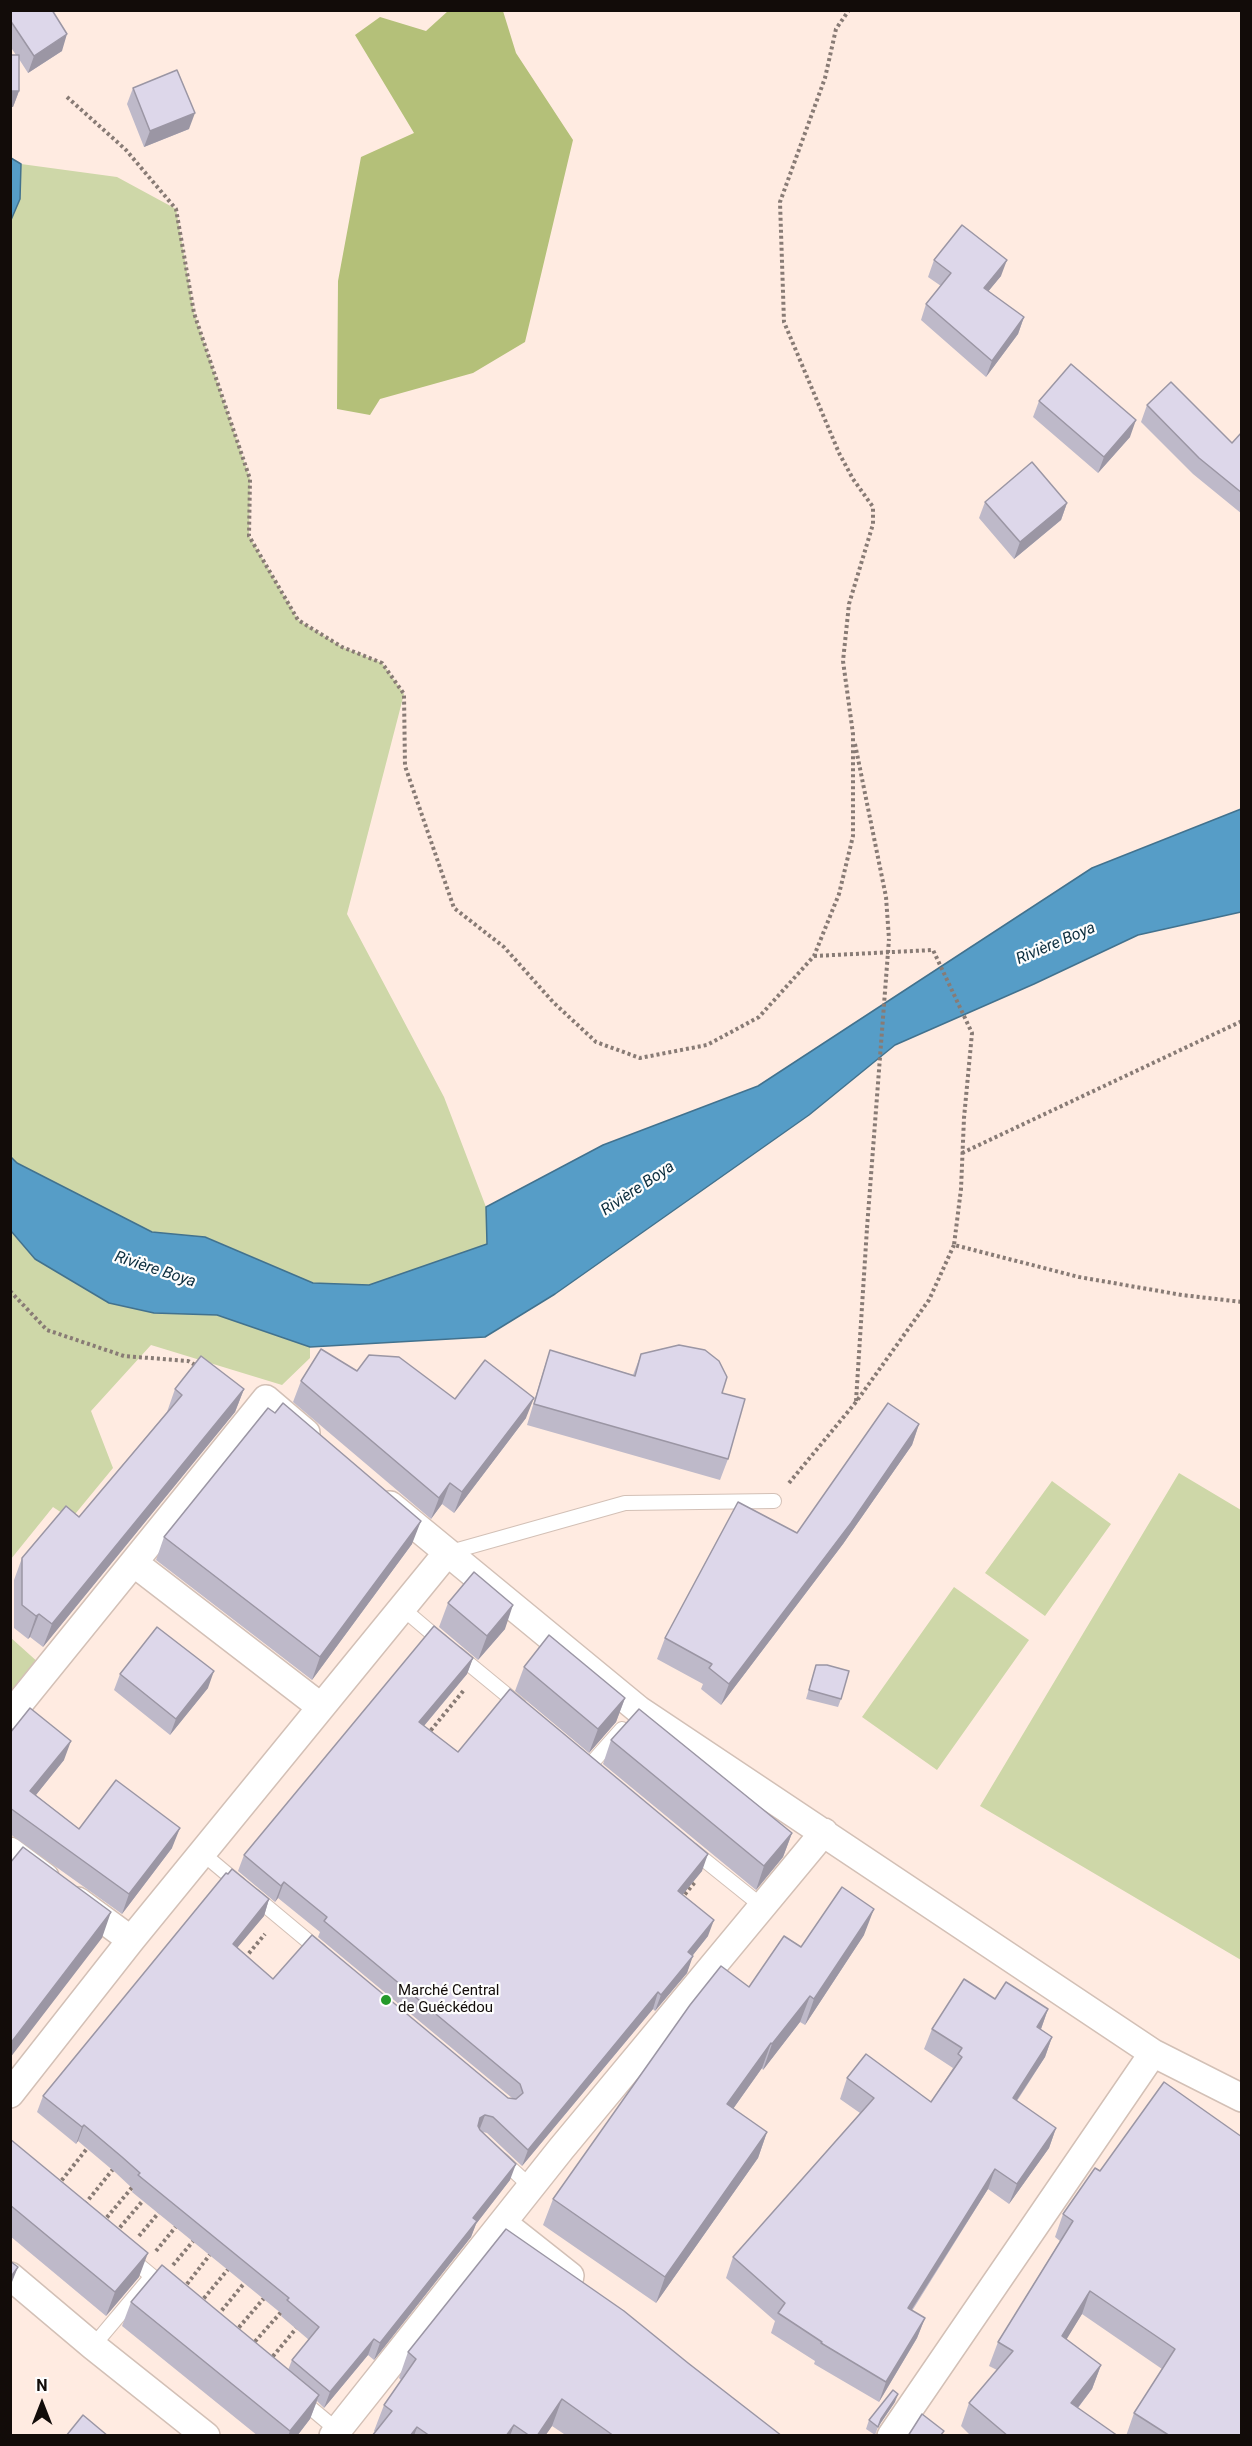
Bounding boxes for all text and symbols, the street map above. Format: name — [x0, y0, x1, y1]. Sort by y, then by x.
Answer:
water label: Rivière Boya — [1013, 919, 1099, 969]
water label: Rivière Boya — [598, 1158, 678, 1220]
water label: Rivière Boya — [112, 1248, 198, 1292]
place label: Marché Central de Guéckédou — [398, 1982, 499, 2017]
marker: Marché Central de Guéckédou — [379, 1993, 393, 2007]
north arrow — [12, 2374, 72, 2434]
text: N — [36, 2376, 48, 2395]

